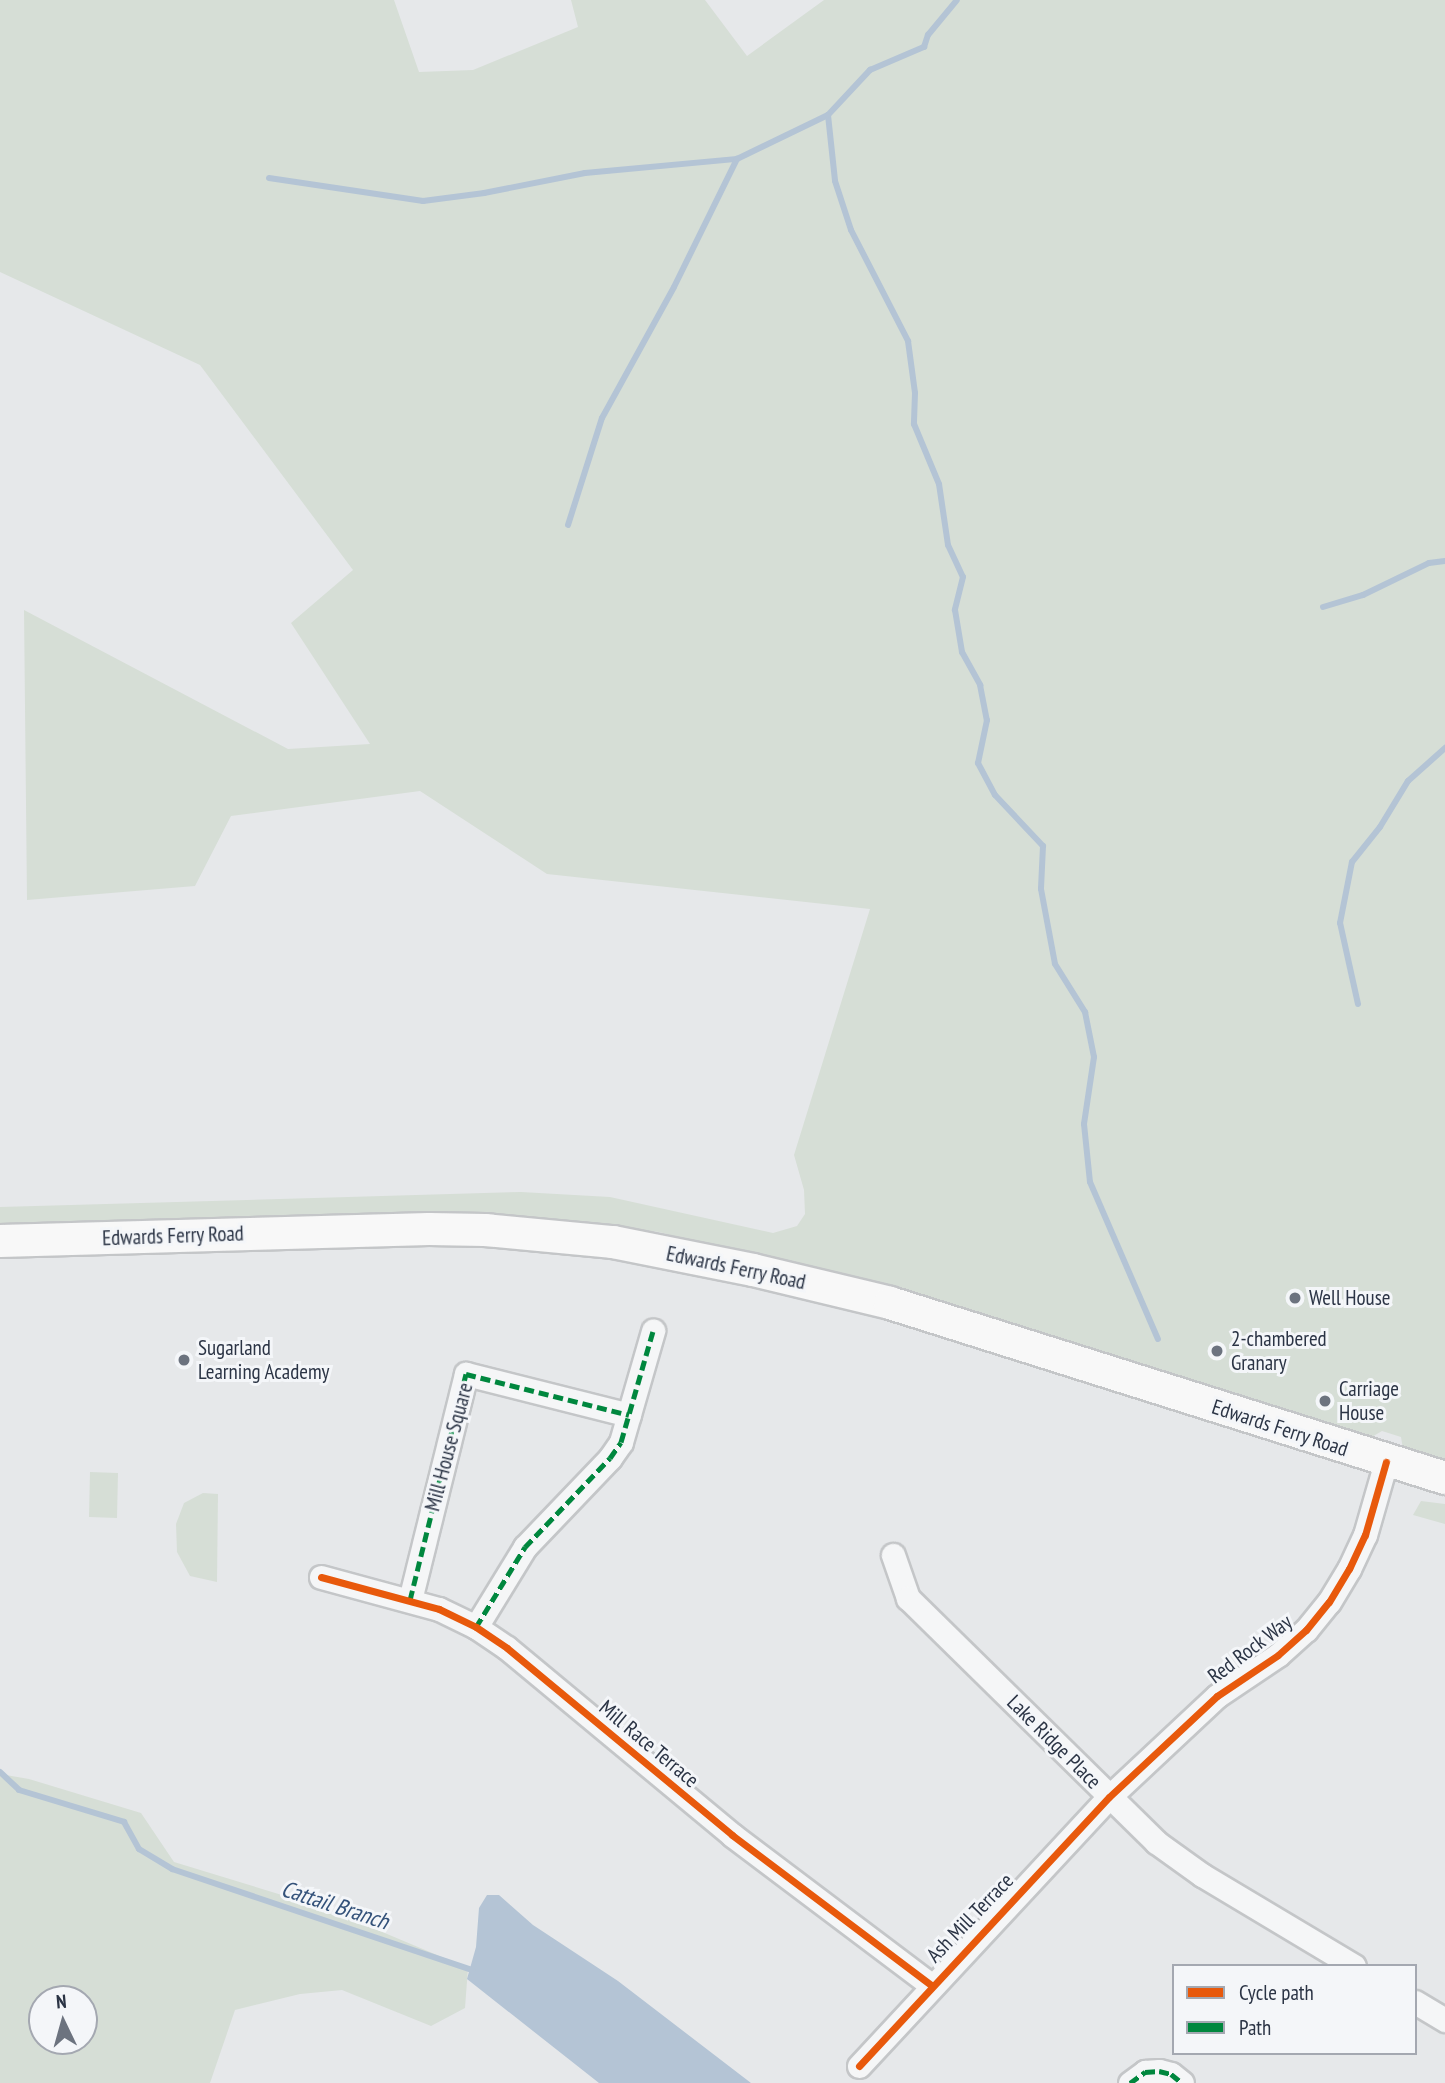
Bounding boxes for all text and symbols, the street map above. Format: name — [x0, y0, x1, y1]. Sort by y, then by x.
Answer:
street label: Edwards Ferry Road — [101, 1221, 245, 1251]
street label: Edwards Ferry Road — [664, 1241, 808, 1295]
place label: Well House — [1309, 1285, 1390, 1311]
marker: Well House — [1287, 1290, 1303, 1306]
place label: 2-chambered Granary — [1231, 1326, 1327, 1376]
place label: Sugarland Learning Academy — [198, 1335, 330, 1385]
marker: 2-chambered Granary — [1209, 1343, 1225, 1359]
marker: Sugarland Learning Academy — [176, 1352, 192, 1368]
place label: Carriage House — [1339, 1376, 1399, 1426]
street label: Mill House Square — [420, 1380, 478, 1514]
marker: Carriage House — [1317, 1393, 1333, 1409]
street label: Edwards Ferry Road — [1208, 1394, 1352, 1462]
street label: Red Rock Way — [1203, 1609, 1297, 1689]
street label: Lake Ridge Place — [1002, 1690, 1106, 1794]
street label: Mill Race Terrace — [594, 1695, 704, 1793]
street label: Ash Mill Terrace — [921, 1868, 1019, 1968]
water label: Cattail Branch — [278, 1875, 392, 1935]
legend — [1172, 1964, 1417, 2055]
text: Cycle path — [1239, 1979, 1314, 2006]
north arrow — [28, 1985, 98, 2055]
text: N — [55, 1989, 67, 2013]
text: Path — [1239, 2014, 1271, 2041]

